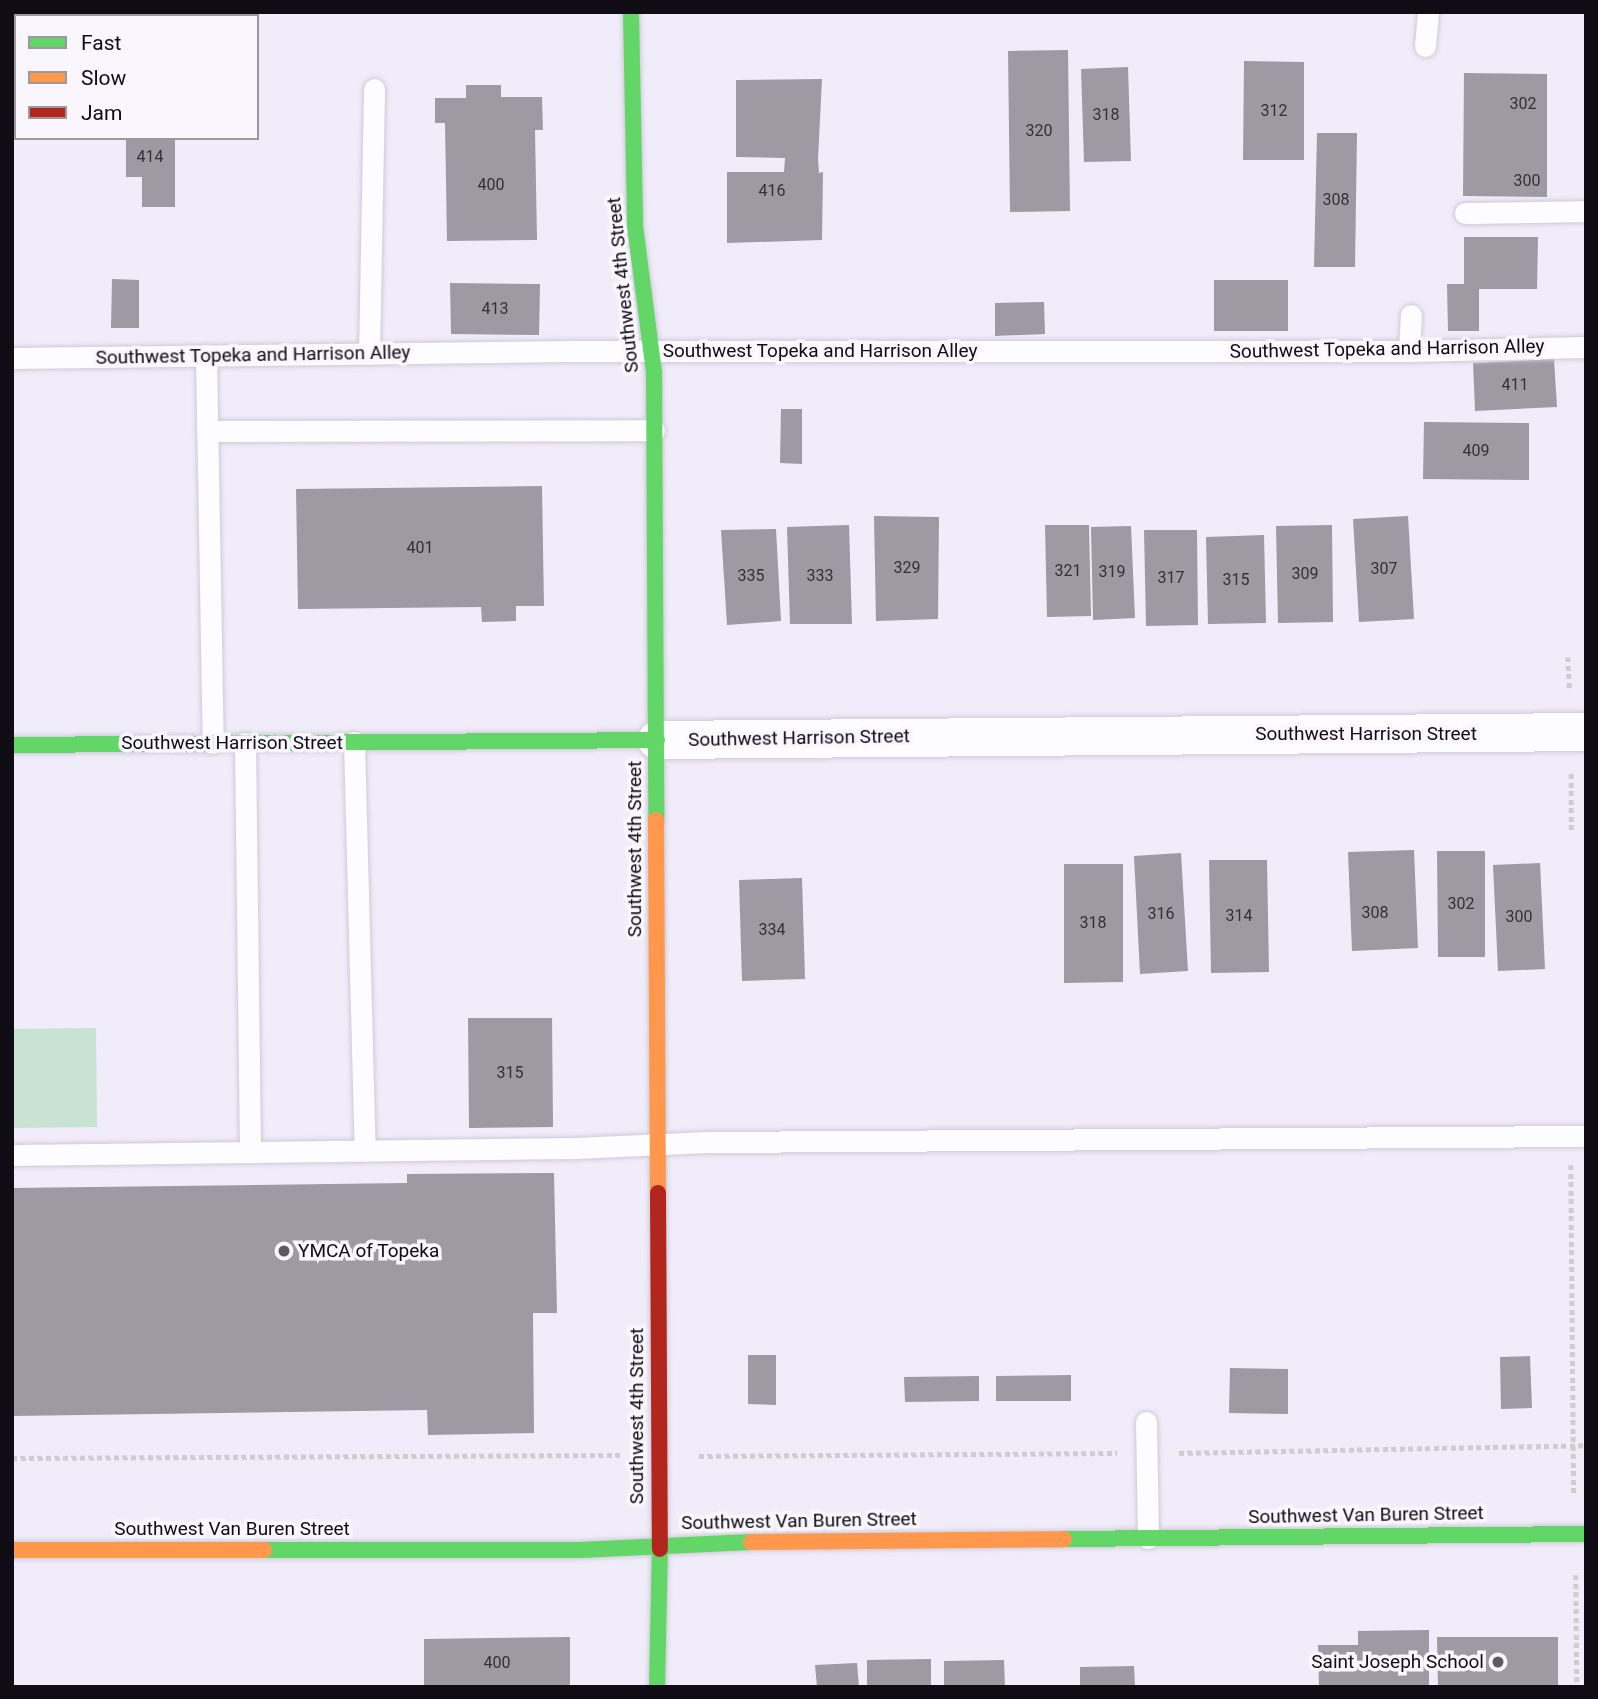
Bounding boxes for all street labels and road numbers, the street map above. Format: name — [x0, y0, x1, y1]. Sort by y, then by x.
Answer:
street label: Southwest 4th Street — [602, 196, 644, 374]
street label: Southwest Topeka and Harrison Alley — [1229, 335, 1545, 363]
street label: Southwest Topeka and Harrison Alley — [662, 340, 978, 362]
street label: Southwest Topeka and Harrison Alley — [95, 341, 411, 369]
street label: Southwest Harrison Street — [1255, 723, 1477, 745]
street label: Southwest Harrison Street — [688, 725, 910, 751]
street label: Southwest Harrison Street — [121, 732, 343, 754]
street label: Southwest 4th Street — [624, 761, 646, 937]
street label: Southwest 4th Street — [626, 1328, 648, 1504]
street label: Southwest Van Buren Street — [1248, 1502, 1484, 1528]
street label: Southwest Van Buren Street — [681, 1508, 917, 1534]
street label: Southwest Van Buren Street — [114, 1518, 350, 1540]

